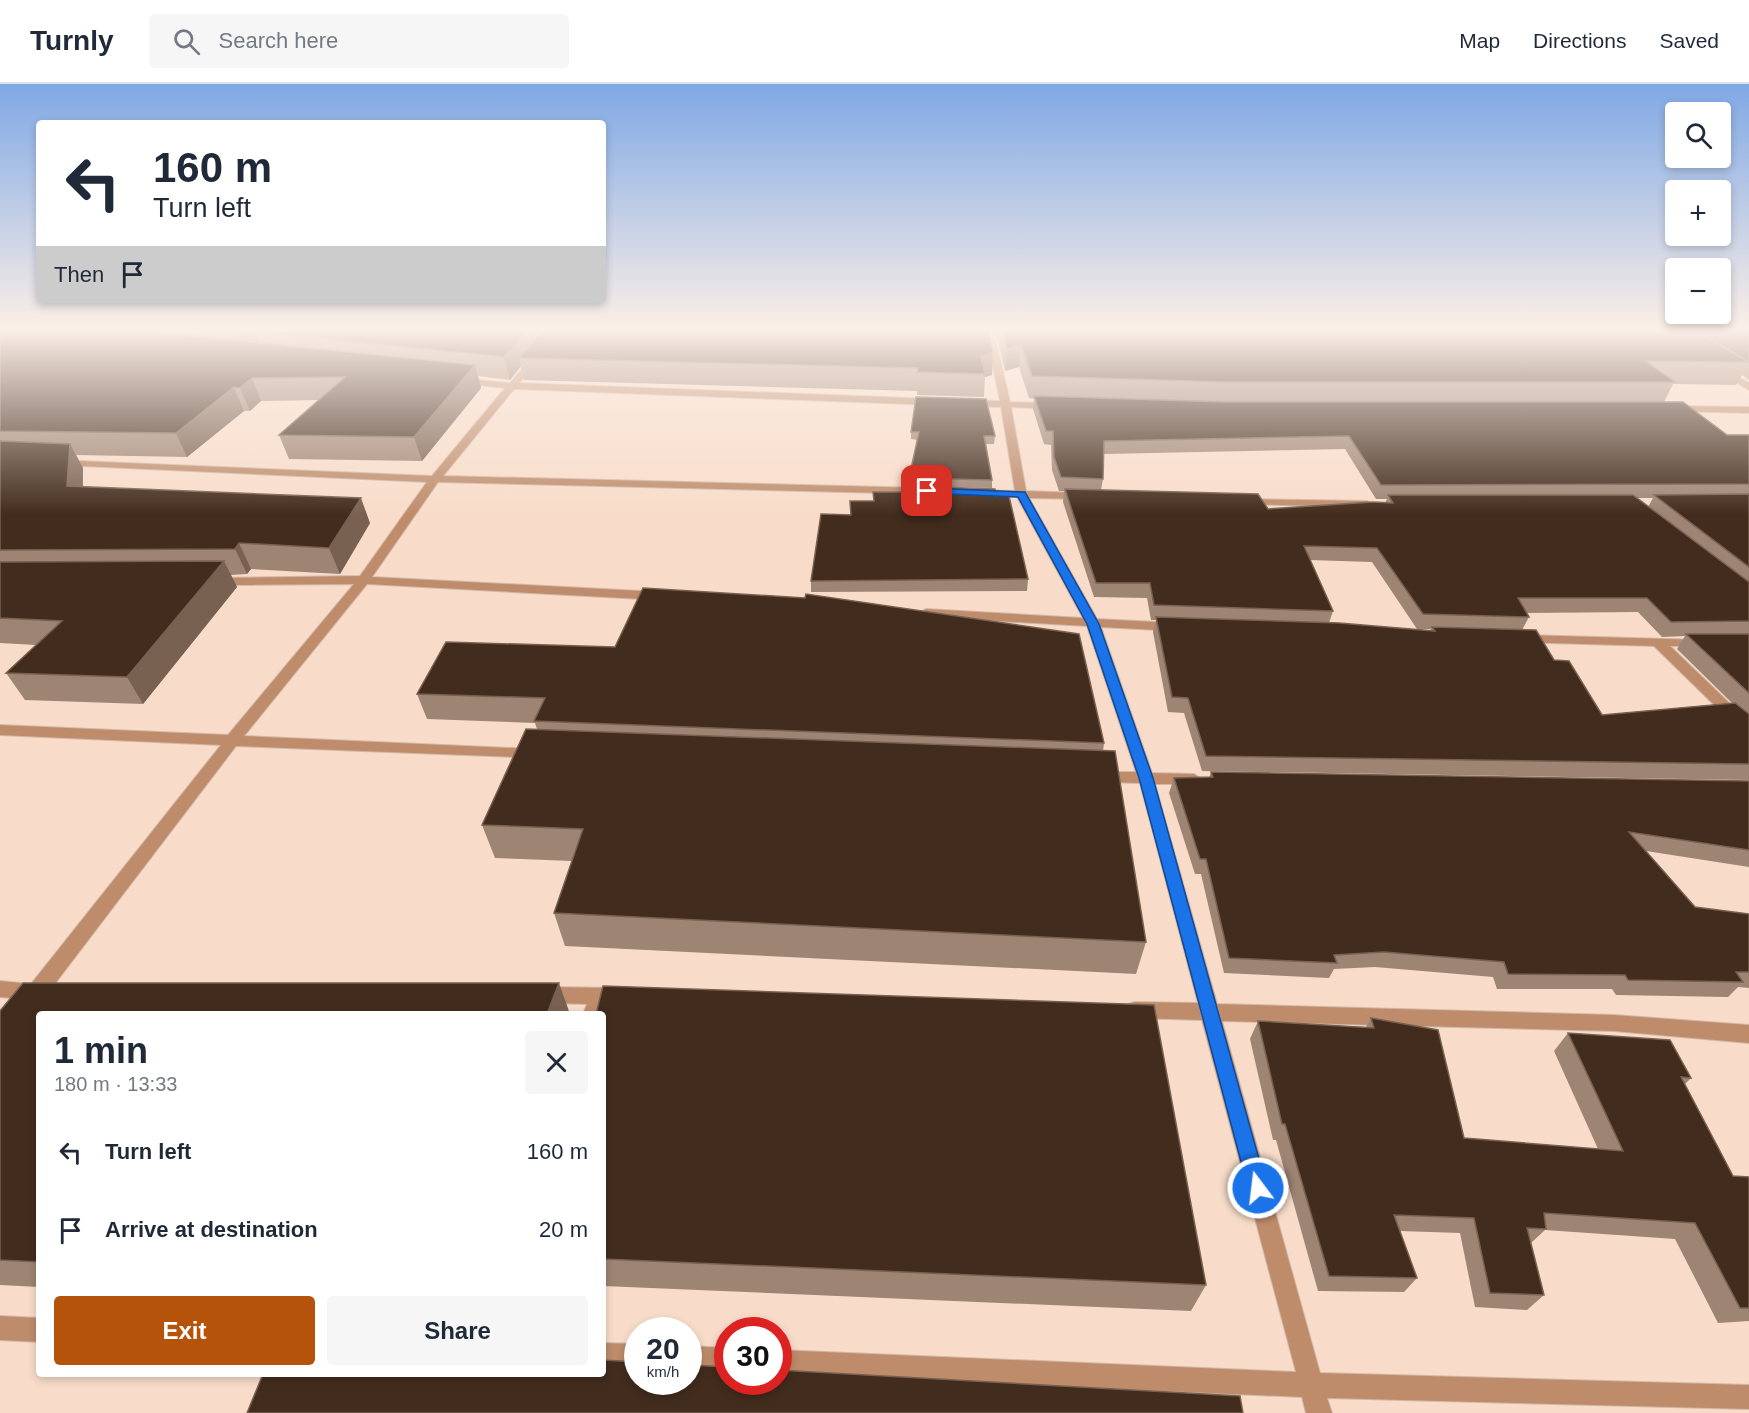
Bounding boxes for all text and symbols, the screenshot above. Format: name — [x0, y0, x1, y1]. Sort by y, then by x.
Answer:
search box — [149, 14, 569, 68]
text: Turnly — [30, 25, 113, 56]
icon: search — [170, 25, 203, 58]
text: Search here — [218, 28, 338, 53]
text: Map — [1459, 29, 1500, 52]
text: Directions — [1533, 29, 1626, 52]
text: Saved — [1659, 29, 1719, 52]
map controls — [1665, 102, 1731, 324]
button: search — [1665, 102, 1731, 168]
icon: left — [54, 144, 132, 222]
text: 160 m — [153, 144, 272, 191]
button: + — [1665, 180, 1731, 246]
text: Turn left — [153, 193, 251, 223]
icon: arrive — [116, 258, 149, 291]
button: − — [1665, 258, 1731, 324]
text: Then — [54, 262, 104, 287]
pin — [901, 465, 952, 516]
icon: arrive — [910, 474, 943, 507]
text: 1 min — [54, 1030, 148, 1071]
button: close — [525, 1031, 588, 1094]
text: 180 m · 13:33 — [54, 1073, 177, 1095]
icon: left — [54, 1136, 87, 1169]
text: Turn left — [105, 1139, 191, 1164]
text: 160 m — [527, 1139, 588, 1164]
position arrow — [1226, 1156, 1290, 1220]
icon: arrive — [54, 1214, 87, 1247]
text: Arrive at destination — [105, 1217, 318, 1242]
text: 20 m — [539, 1217, 588, 1242]
button: Exit — [54, 1296, 315, 1365]
button: Share — [327, 1296, 588, 1365]
speed limit sign: 30 — [714, 1317, 792, 1395]
text: 20 — [646, 1332, 680, 1365]
text: km/h — [647, 1363, 679, 1380]

